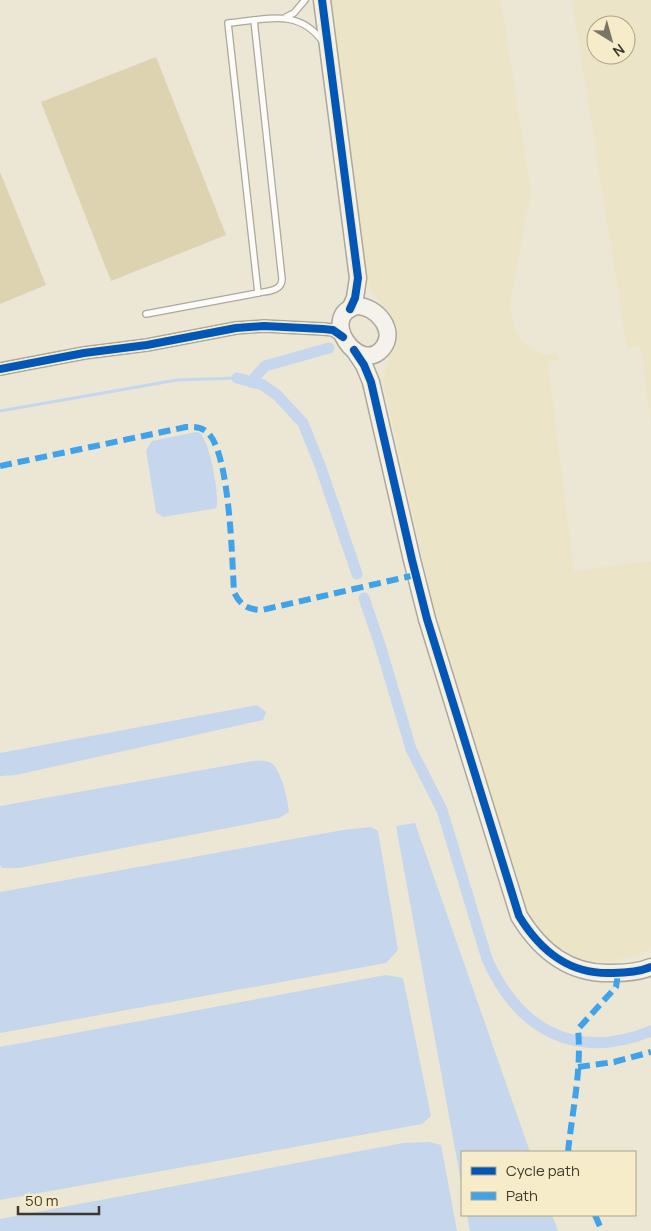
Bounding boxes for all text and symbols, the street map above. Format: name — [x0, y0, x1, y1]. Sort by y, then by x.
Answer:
north arrow — [586, 15, 636, 65]
text: N — [609, 40, 629, 61]
legend — [461, 1151, 636, 1216]
text: Cycle path — [506, 1160, 580, 1181]
scale bar — [18, 1184, 99, 1216]
text: Path — [506, 1185, 538, 1206]
text: 50 m — [25, 1190, 59, 1211]

